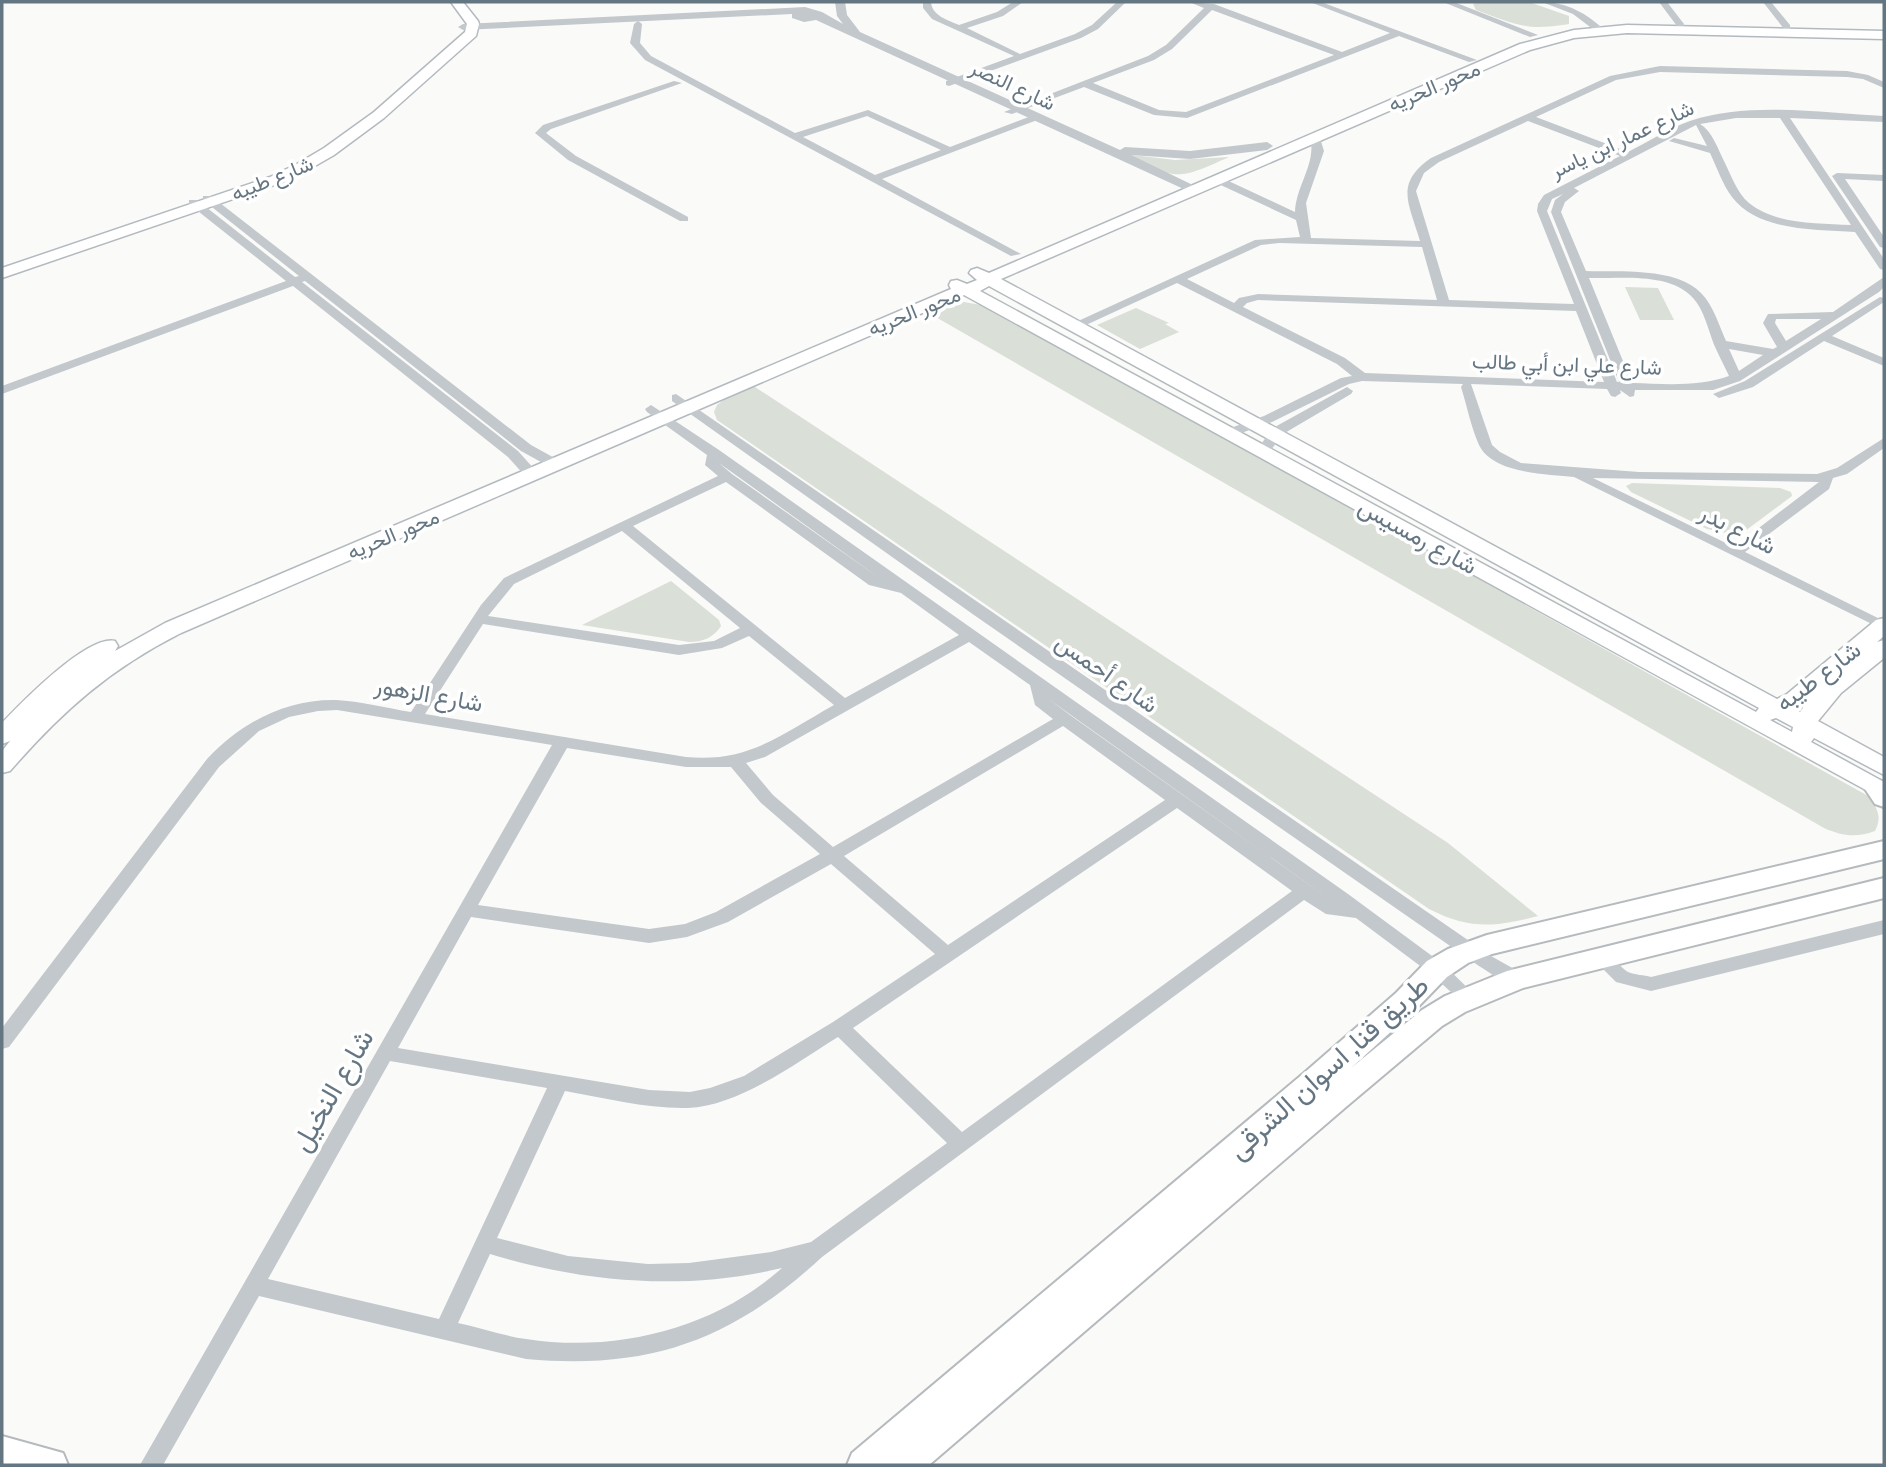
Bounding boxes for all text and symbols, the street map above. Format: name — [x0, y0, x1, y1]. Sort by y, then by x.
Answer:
street label: شارع النصر — [965, 54, 1060, 117]
street label: محور الحريه — [1384, 55, 1484, 117]
street label: شارع عمار ابن ياسر — [1546, 95, 1698, 185]
street label: شارع طيبه — [227, 150, 318, 208]
street label: محور الحريه — [864, 281, 964, 342]
street label: شارع علي ابن أبي طالب — [1471, 348, 1662, 385]
street label: شارع رمسيس — [1353, 491, 1483, 582]
street label: شارع بدر — [1693, 497, 1781, 562]
street label: محور الحريه — [343, 503, 443, 565]
street label: شارع أحمس — [1049, 627, 1164, 721]
street label: شارع طيبه — [1770, 635, 1867, 719]
street label: شارع الزهور — [371, 670, 485, 720]
street label: طريق قنا, اسوان الشرقى — [1221, 968, 1436, 1167]
street label: شارع النخيل — [283, 1023, 382, 1158]

